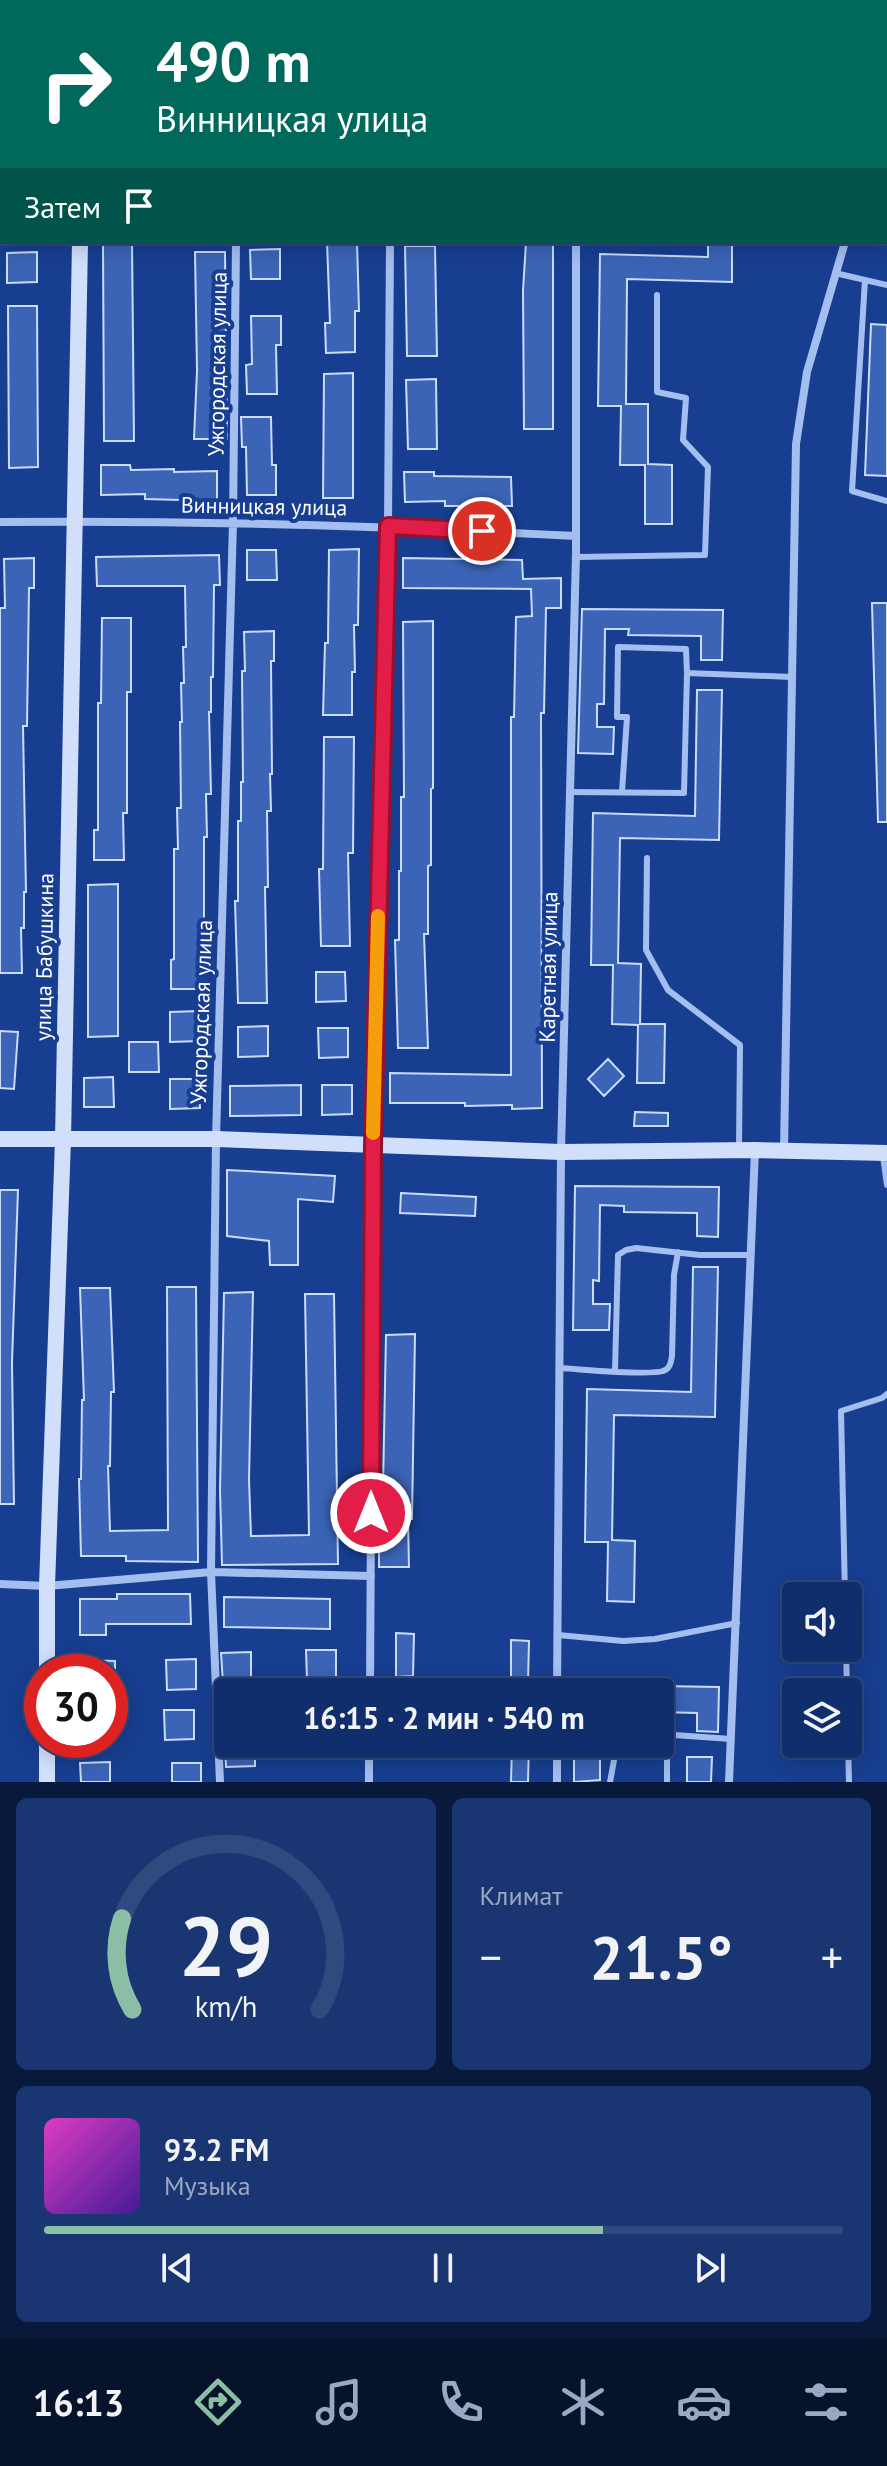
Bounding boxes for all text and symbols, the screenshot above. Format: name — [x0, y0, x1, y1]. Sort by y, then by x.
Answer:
text: 490 m — [156, 25, 311, 97]
icon: right — [24, 32, 128, 136]
text: Винницкая улица — [156, 95, 428, 142]
icon: arrive — [117, 184, 161, 228]
text: Затем — [24, 187, 101, 226]
street label: Ужгородская улица — [201, 271, 233, 457]
street label: Винницкая улица — [181, 491, 347, 521]
pin — [448, 497, 516, 565]
icon: arrive — [460, 509, 504, 553]
street label: улица Бабушкина — [29, 873, 59, 1041]
street label: Каретная улица — [533, 891, 563, 1043]
street label: Ужгородская улица — [184, 919, 218, 1105]
position arrow — [329, 1471, 413, 1555]
map controls — [782, 1582, 862, 1758]
button: sound — [782, 1582, 862, 1662]
speed limit sign: 30 — [24, 1654, 128, 1758]
button: layers — [782, 1678, 862, 1758]
text: 16:15 · 2 мин · 540 m — [303, 1698, 585, 1737]
text: Климат — [480, 1879, 563, 1912]
text: 29 — [179, 1891, 273, 1999]
text: 21.5° — [590, 1918, 733, 1996]
text: − — [480, 1928, 502, 1985]
text: + — [821, 1928, 843, 1985]
text: km/h — [194, 1988, 257, 2025]
text: 93.2 FM — [164, 2130, 269, 2169]
text: Музыка — [164, 2169, 251, 2202]
icon: previous — [155, 2246, 199, 2290]
icon: pause — [421, 2246, 465, 2290]
icon: next — [688, 2246, 732, 2290]
icon: directions — [190, 2374, 246, 2430]
icon: music — [311, 2374, 367, 2430]
icon: phone — [433, 2374, 489, 2430]
icon: climate — [555, 2374, 611, 2430]
icon: car — [676, 2374, 732, 2430]
icon: filters — [798, 2374, 854, 2430]
text: 16:13 — [33, 2379, 124, 2426]

